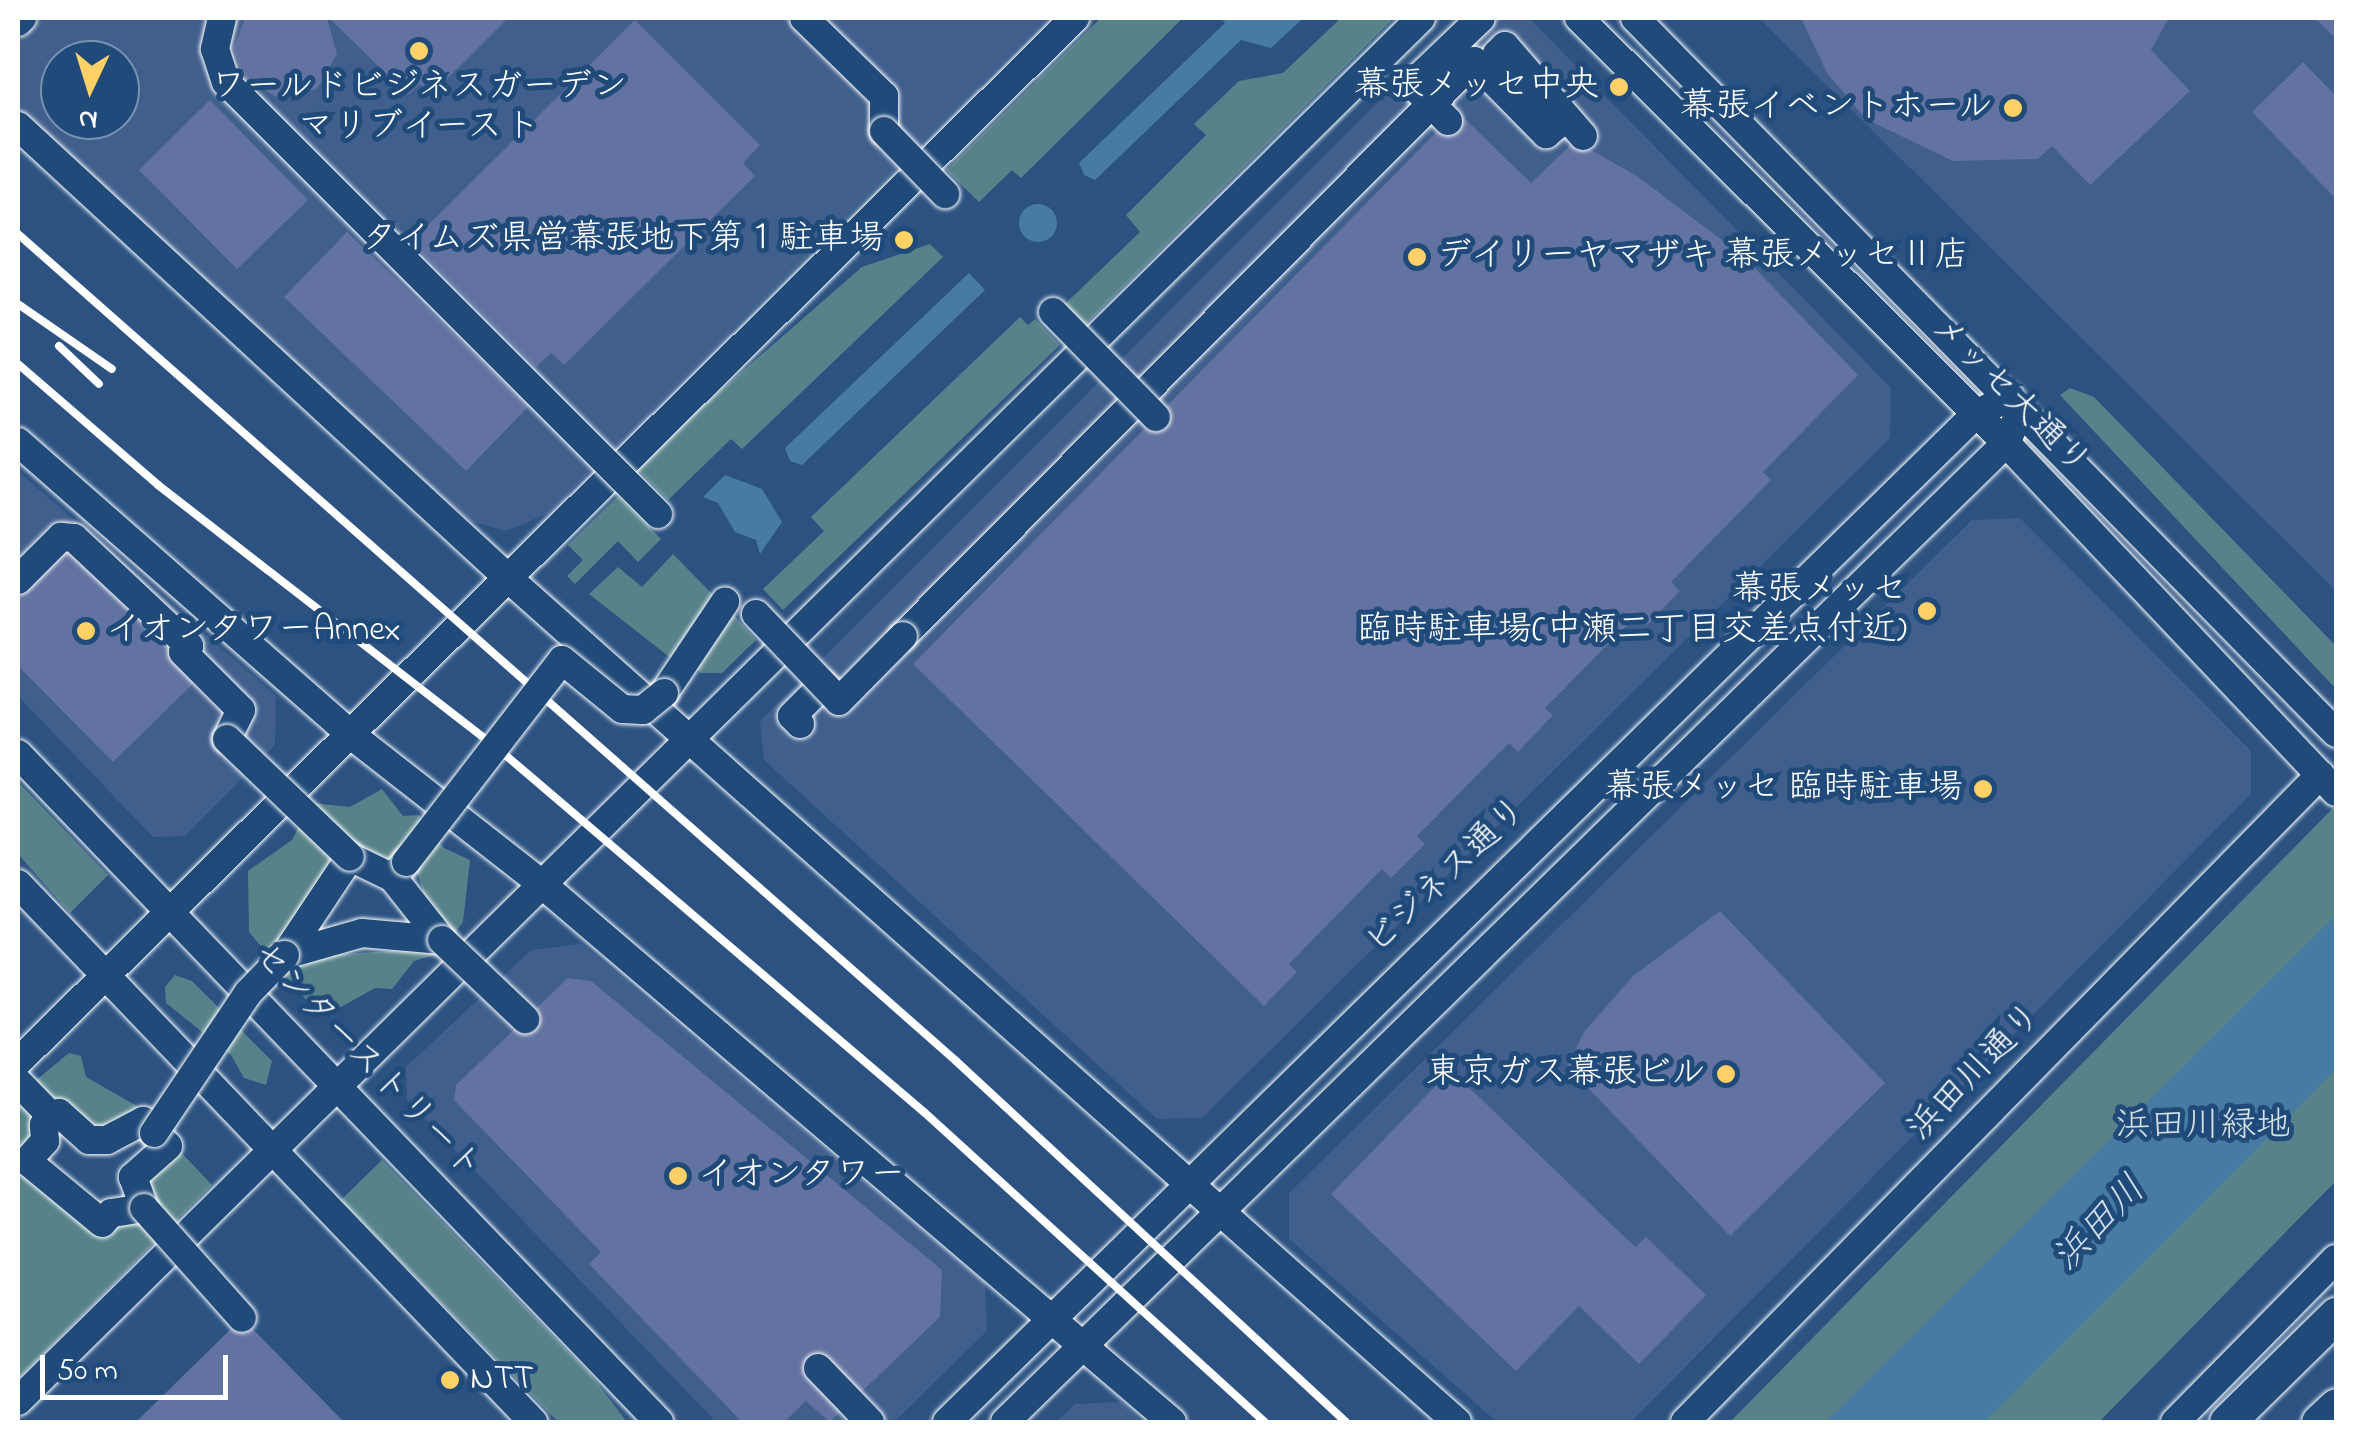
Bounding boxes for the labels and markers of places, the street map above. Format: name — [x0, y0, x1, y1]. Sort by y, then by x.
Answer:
marker: ワールドビジネスガーデン マリブイースト — [408, 40, 430, 62]
place label: 幕張メッセ中央 — [1354, 66, 1599, 108]
place label: ワールドビジネスガーデン マリブイースト — [209, 67, 629, 149]
marker: 幕張メッセ中央 — [1608, 76, 1630, 98]
place label: 幕張イベントホール — [1678, 87, 1993, 129]
marker: 幕張イベントホール — [2002, 97, 2024, 119]
place label: タイムズ県営幕張地下第１駐車場 — [359, 219, 884, 261]
marker: タイムズ県営幕張地下第１駐車場 — [893, 229, 915, 251]
place label: デイリーヤマザキ 幕張メッセⅡ店 — [1437, 236, 1971, 278]
marker: デイリーヤマザキ 幕張メッセⅡ店 — [1406, 246, 1428, 268]
place label: 幕張メッセ 臨時駐車場(中瀬二丁目交差点付近) — [1357, 570, 1907, 652]
marker: 幕張メッセ 臨時駐車場(中瀬二丁目交差点付近) — [1916, 600, 1938, 622]
place label: イオンタワーAnnex — [106, 610, 403, 652]
marker: イオンタワーAnnex — [75, 620, 97, 642]
place label: 幕張メッセ 臨時駐車場 — [1604, 768, 1963, 810]
marker: 幕張メッセ 臨時駐車場 — [1972, 778, 1994, 800]
place label: 東京ガス幕張ビル — [1426, 1053, 1706, 1095]
marker: 東京ガス幕張ビル — [1715, 1063, 1737, 1085]
place label: イオンタワー — [698, 1155, 908, 1197]
marker: イオンタワー — [667, 1165, 689, 1187]
place label: NTT — [470, 1359, 534, 1401]
marker: NTT — [439, 1369, 461, 1391]

